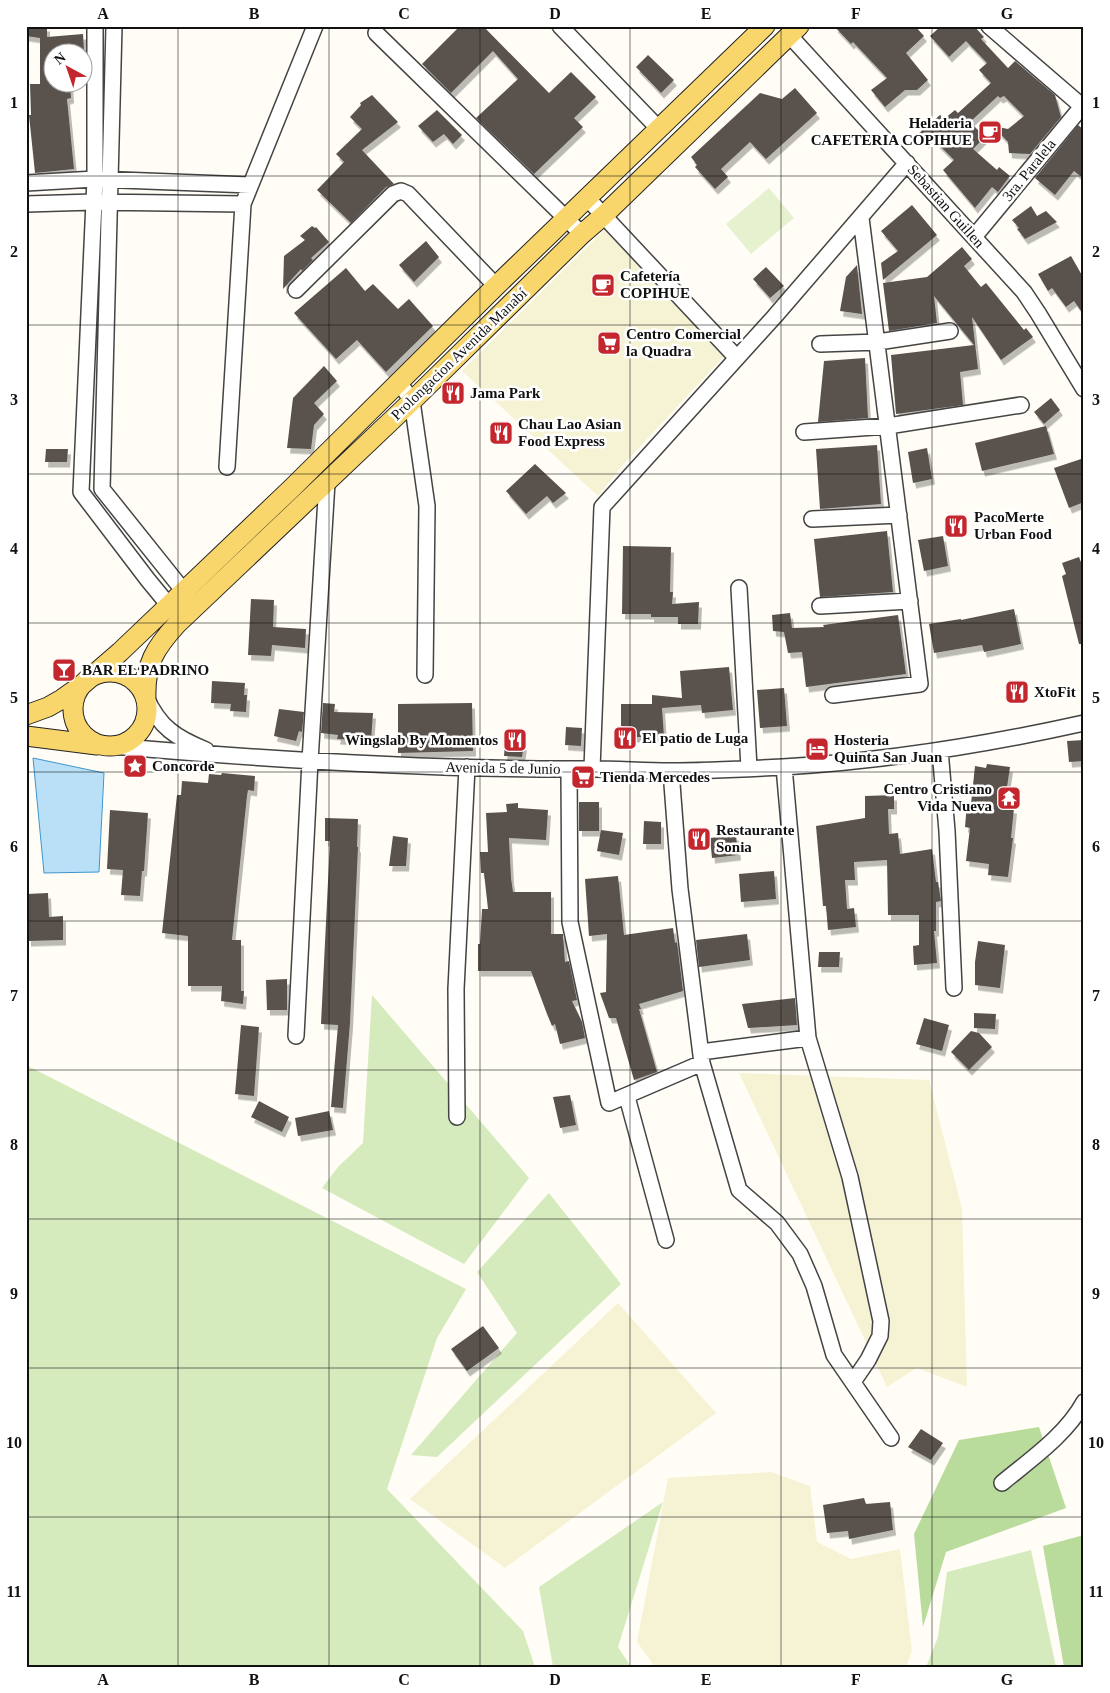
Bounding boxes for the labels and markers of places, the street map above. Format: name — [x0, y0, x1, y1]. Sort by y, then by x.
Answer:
place label: Heladeria CAFETERIA COPIHUE — [811, 115, 972, 148]
cafe icon: Heladeria CAFETERIA COPIHUE — [977, 119, 1003, 145]
place label: Cafetería COPIHUE — [620, 268, 690, 301]
cafe icon: Cafetería COPIHUE — [590, 272, 616, 298]
place label: Centro Comercial la Quadra — [626, 326, 741, 359]
supermarket icon: Centro Comercial la Quadra — [596, 330, 622, 356]
restaurant icon: Jama Park — [440, 380, 466, 406]
place label: Jama Park — [470, 385, 541, 401]
place label: Chau Lao Asian Food Express — [518, 416, 622, 449]
restaurant icon: Chau Lao Asian Food Express — [488, 420, 514, 446]
place label: PacoMerte Urban Food — [974, 509, 1053, 542]
restaurant icon: PacoMerte Urban Food — [943, 513, 969, 539]
bar icon: BAR EL PADRINO — [51, 657, 77, 683]
place label: BAR EL PADRINO — [82, 662, 209, 678]
restaurant icon: XtoFit — [1004, 679, 1030, 705]
place label: XtoFit — [1034, 684, 1076, 700]
restaurant icon: El patio de Luga — [612, 725, 638, 751]
restaurant icon: Wingslab By Momentos — [502, 727, 528, 753]
place label: El patio de Luga — [642, 730, 749, 746]
place label: Wingslab By Momentos — [345, 732, 498, 748]
place label: Hosteria Quinta San Juan — [834, 732, 943, 765]
hotel icon: Hosteria Quinta San Juan — [804, 736, 830, 762]
place icon: Concorde — [122, 753, 148, 779]
place label: Concorde — [152, 758, 215, 774]
supermarket icon: Tienda Mercedes — [570, 764, 596, 790]
place label: Tienda Mercedes — [600, 769, 710, 785]
place label: Centro Cristiano Vida Nueva — [884, 781, 992, 814]
temple icon: Centro Cristiano Vida Nueva — [996, 785, 1022, 811]
place label: Restaurante Sonia — [716, 822, 795, 855]
restaurant icon: Restaurante Sonia — [686, 826, 712, 852]

